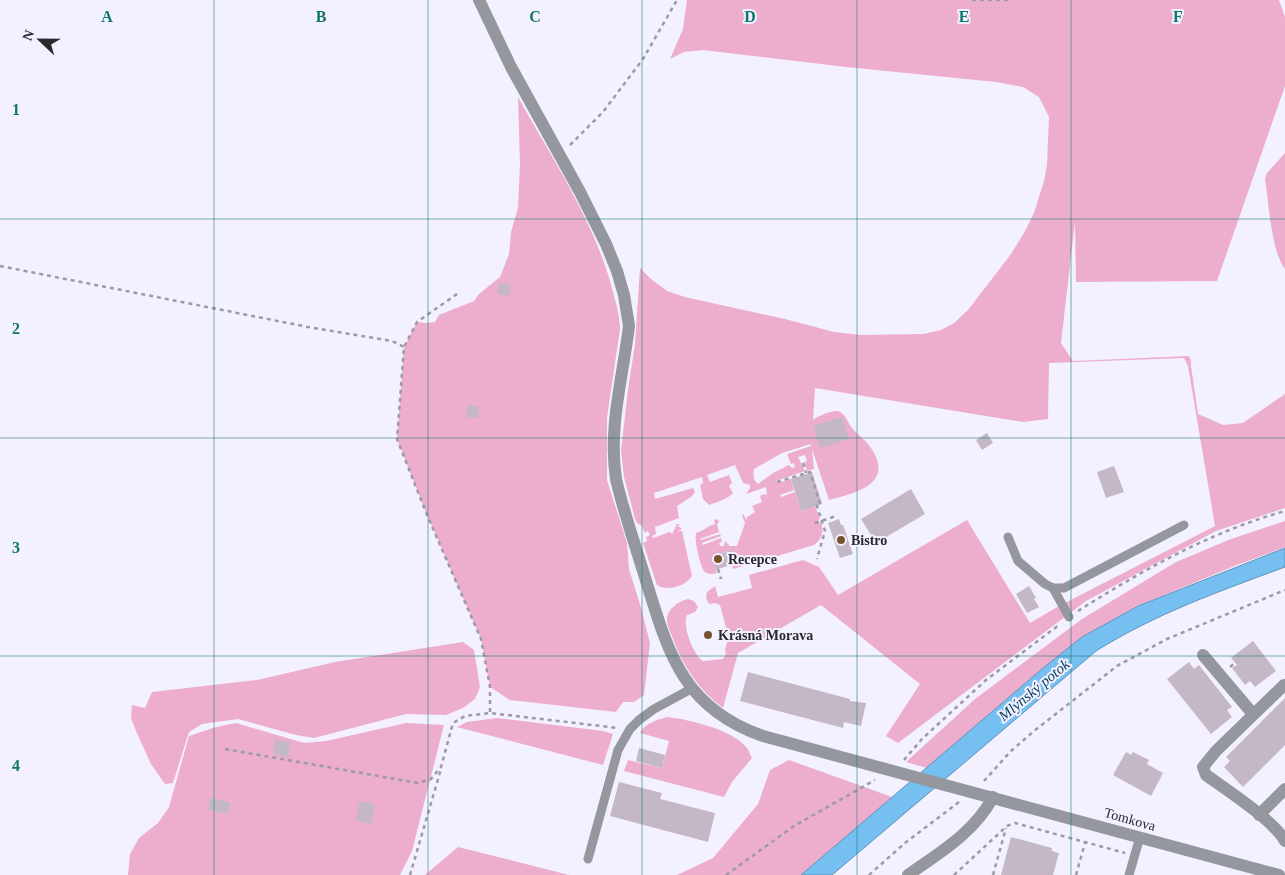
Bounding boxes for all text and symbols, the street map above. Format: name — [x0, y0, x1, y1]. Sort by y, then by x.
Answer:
text: A — [101, 8, 113, 25]
text: B — [316, 8, 327, 25]
text: C — [529, 8, 541, 25]
text: D — [744, 8, 756, 25]
text: E — [959, 8, 969, 25]
text: F — [1173, 8, 1183, 25]
north arrow — [15, 15, 65, 65]
text: N — [20, 28, 37, 43]
text: 1 — [12, 101, 20, 118]
text: 2 — [12, 320, 20, 337]
place label: Bistro — [851, 533, 887, 548]
marker: Bistro — [835, 534, 847, 546]
text: 3 — [12, 539, 20, 556]
place label: Recepce — [728, 552, 777, 567]
marker: Recepce — [712, 553, 724, 565]
place label: Krásná Morava — [718, 628, 813, 643]
marker: Krásná Morava — [702, 629, 714, 641]
water label: Mlýnský potok — [995, 656, 1073, 725]
text: 4 — [12, 757, 20, 774]
street label: Tomkova — [1102, 805, 1158, 834]

